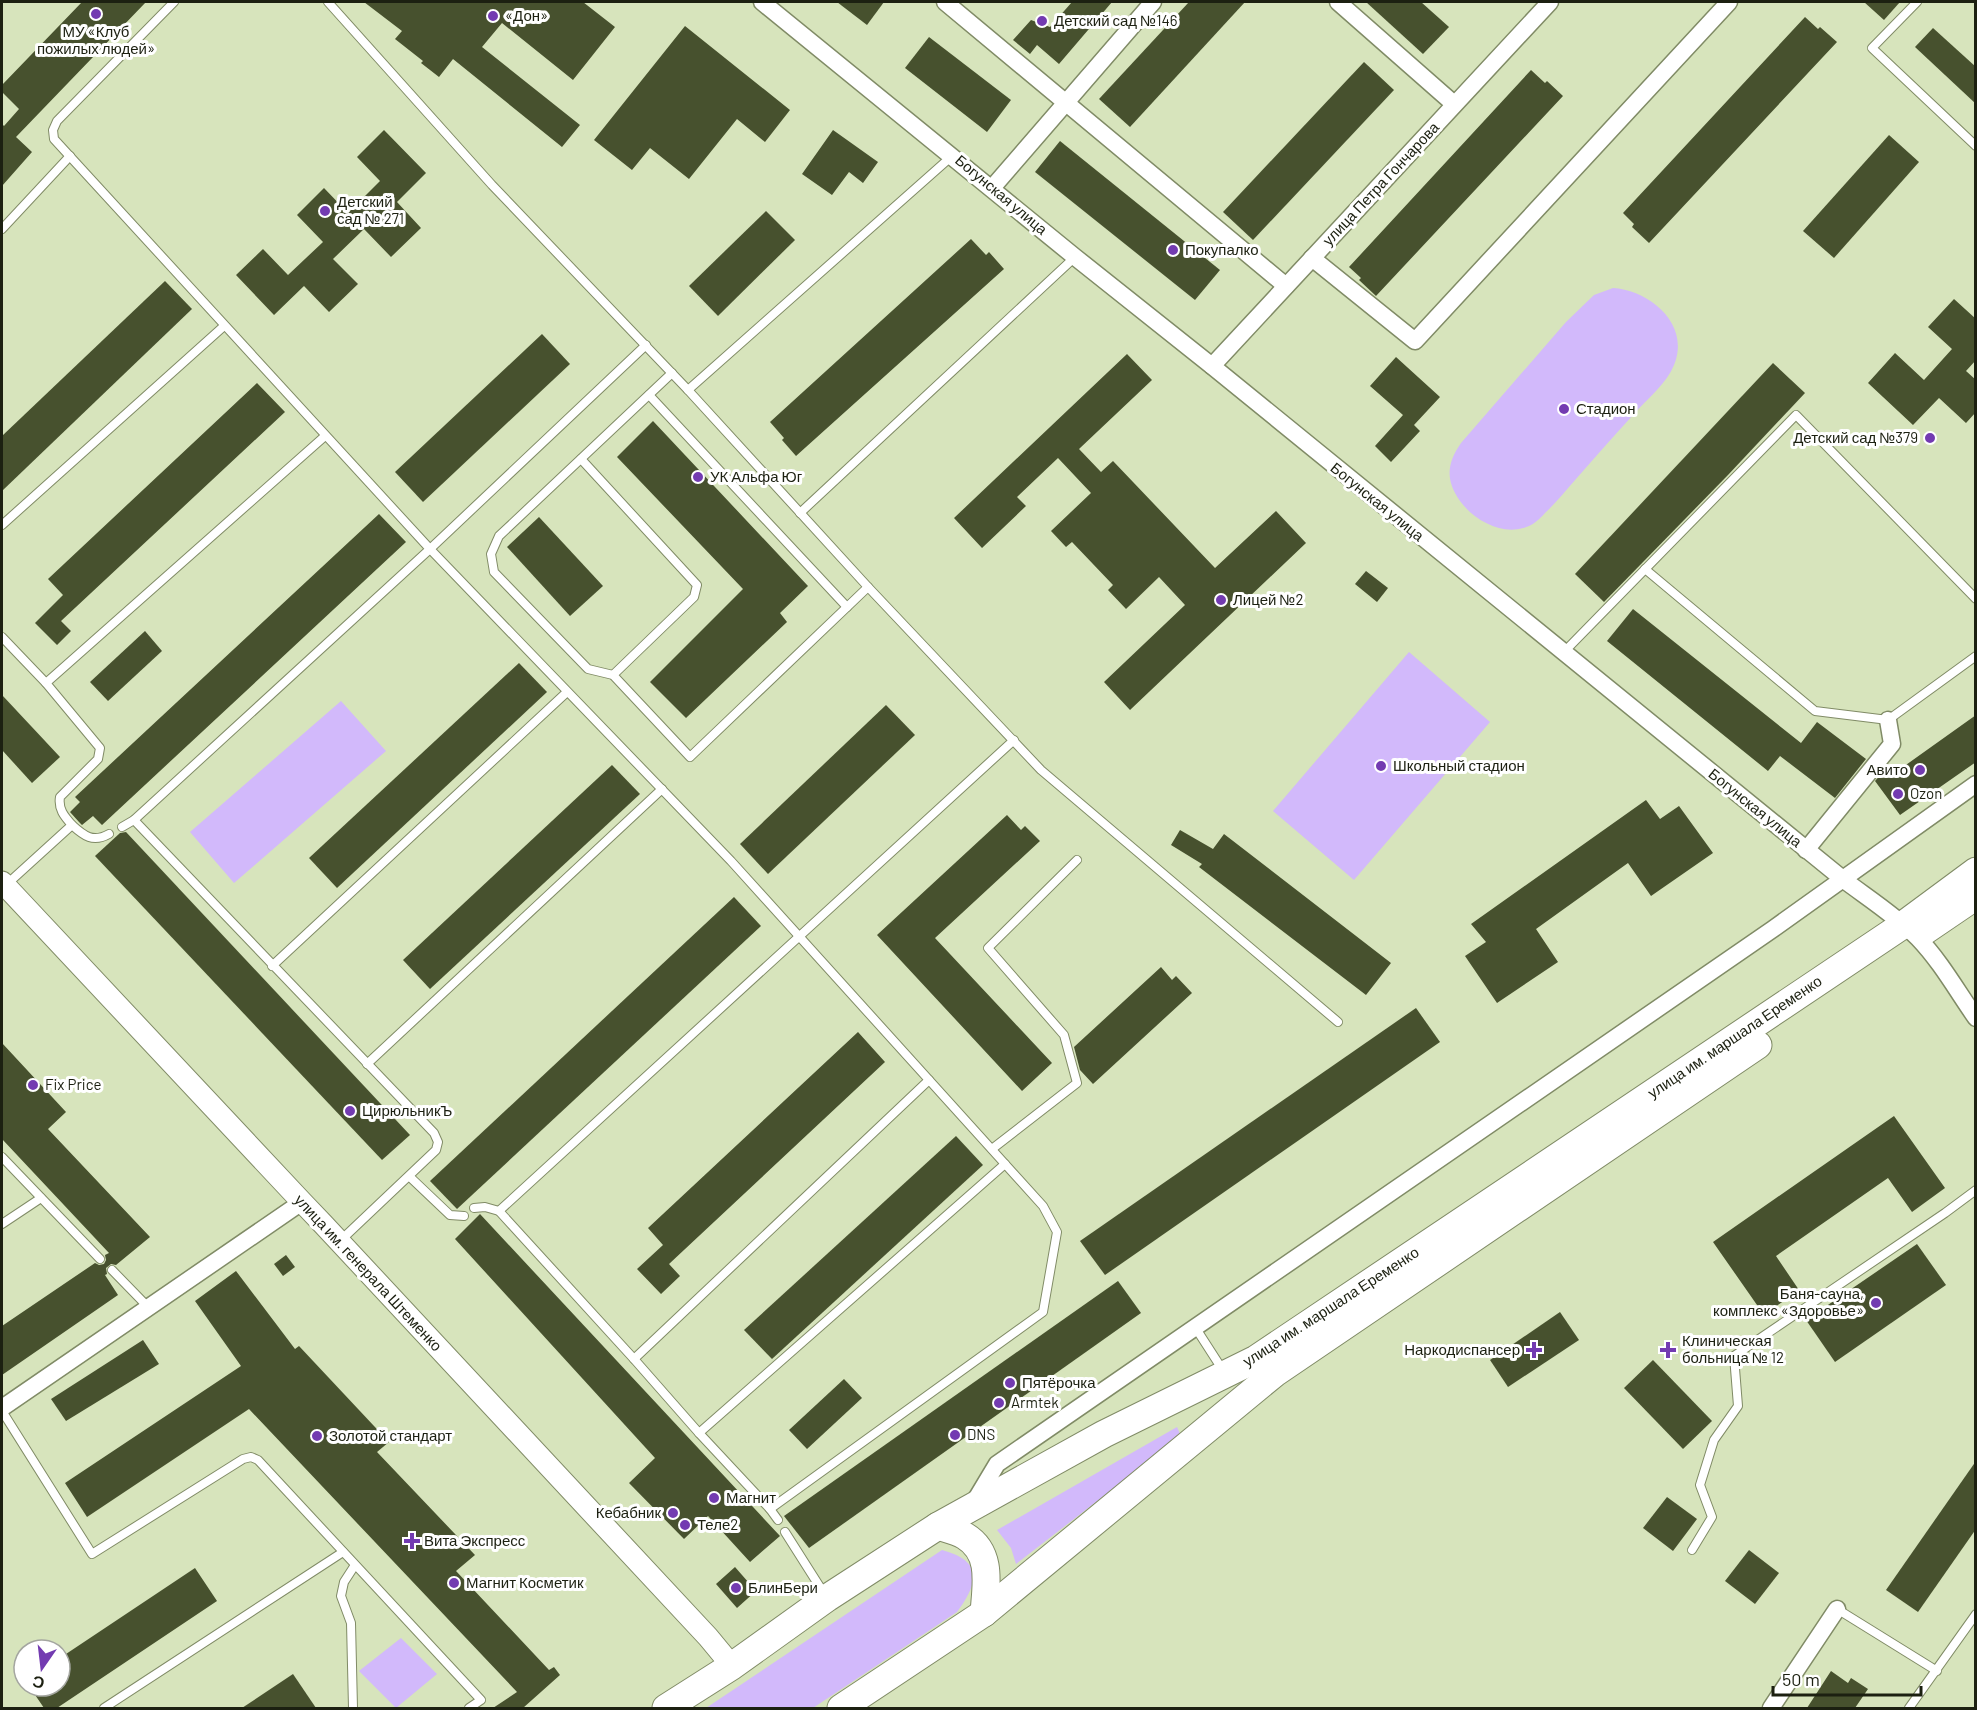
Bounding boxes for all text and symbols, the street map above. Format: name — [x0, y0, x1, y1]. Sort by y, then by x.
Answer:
place label: «Дон» — [505, 6, 548, 24]
marker: МУ «Клуб пожилых людей» — [89, 7, 103, 21]
marker: «Дон» — [486, 9, 500, 23]
place label: Детский сад №146 — [1054, 11, 1177, 29]
marker: Детский сад №146 — [1035, 14, 1049, 28]
place label: МУ «Клуб пожилых людей» — [37, 22, 155, 57]
street label: улица Петра Гончарова — [1318, 117, 1443, 249]
street label: Богунская улица — [952, 151, 1052, 238]
place label: Детский сад № 271 — [337, 192, 404, 227]
marker: Детский сад № 271 — [318, 204, 332, 218]
place label: Покупалко — [1185, 240, 1259, 258]
marker: Покупалко — [1166, 243, 1180, 257]
place label: Стадион — [1576, 399, 1636, 417]
marker: Стадион — [1557, 402, 1571, 416]
place label: Детский сад №379 — [1793, 428, 1918, 446]
marker: Детский сад №379 — [1923, 431, 1937, 445]
street label: Богунская улица — [1327, 458, 1428, 545]
place label: УК Альфа Юг — [710, 467, 803, 485]
marker: УК Альфа Юг — [691, 470, 705, 484]
place label: Лицей №2 — [1233, 590, 1304, 608]
marker: Лицей №2 — [1214, 593, 1228, 607]
place label: Школьный стадион — [1393, 756, 1525, 774]
marker: Школьный стадион — [1374, 759, 1388, 773]
place label: Авито — [1867, 760, 1908, 778]
marker: Авито — [1913, 763, 1927, 777]
street label: Богунская улица — [1705, 764, 1806, 851]
place label: Ozon — [1910, 784, 1942, 802]
marker: Ozon — [1891, 787, 1905, 801]
street label: улица им. маршала Еременко — [1644, 971, 1825, 1101]
place label: Fix Price — [45, 1075, 101, 1093]
marker: Fix Price — [26, 1078, 40, 1092]
place label: ЦирюльникЪ — [362, 1101, 453, 1119]
marker: ЦирюльникЪ — [343, 1104, 357, 1118]
street label: улица им. генерала Штеменко — [291, 1190, 446, 1354]
street label: улица им. маршала Еременко — [1239, 1242, 1422, 1370]
place label: Баня-сауна, комплекс «Здоровье» — [1713, 1284, 1864, 1319]
marker: Баня-сауна, комплекс «Здоровье» — [1869, 1296, 1883, 1310]
place label: Клиническая больница № 12 — [1682, 1331, 1784, 1366]
place label: Наркодиспансер — [1404, 1340, 1520, 1358]
marker: Наркодиспансер — [1525, 1341, 1543, 1359]
marker: Клиническая больница № 12 — [1659, 1341, 1677, 1359]
place label: Пятёрочка — [1022, 1373, 1096, 1391]
marker: Пятёрочка — [1003, 1376, 1017, 1390]
place label: Armtek — [1011, 1393, 1059, 1411]
marker: Armtek — [992, 1396, 1006, 1410]
place label: DNS — [967, 1425, 995, 1443]
place label: Золотой стандарт — [329, 1426, 452, 1444]
marker: DNS — [948, 1428, 962, 1442]
marker: Золотой стандарт — [310, 1429, 324, 1443]
place label: Магнит — [726, 1488, 776, 1506]
marker: Магнит — [707, 1491, 721, 1505]
place label: Кебабник — [596, 1503, 661, 1521]
marker: Кебабник — [666, 1506, 680, 1520]
place label: Теле2 — [697, 1515, 738, 1533]
marker: Теле2 — [678, 1518, 692, 1532]
place label: Вита Экспресс — [424, 1531, 526, 1549]
marker: Вита Экспресс — [405, 1534, 419, 1548]
place label: Магнит Косметик — [466, 1573, 584, 1591]
marker: Магнит Косметик — [447, 1576, 461, 1590]
place label: БлинБери — [748, 1578, 818, 1596]
marker: БлинБери — [729, 1581, 743, 1595]
north arrow — [12, 1638, 72, 1698]
scale bar — [1773, 1659, 1922, 1697]
text: 50 m — [1782, 1668, 1820, 1690]
text: С — [30, 1672, 46, 1694]

